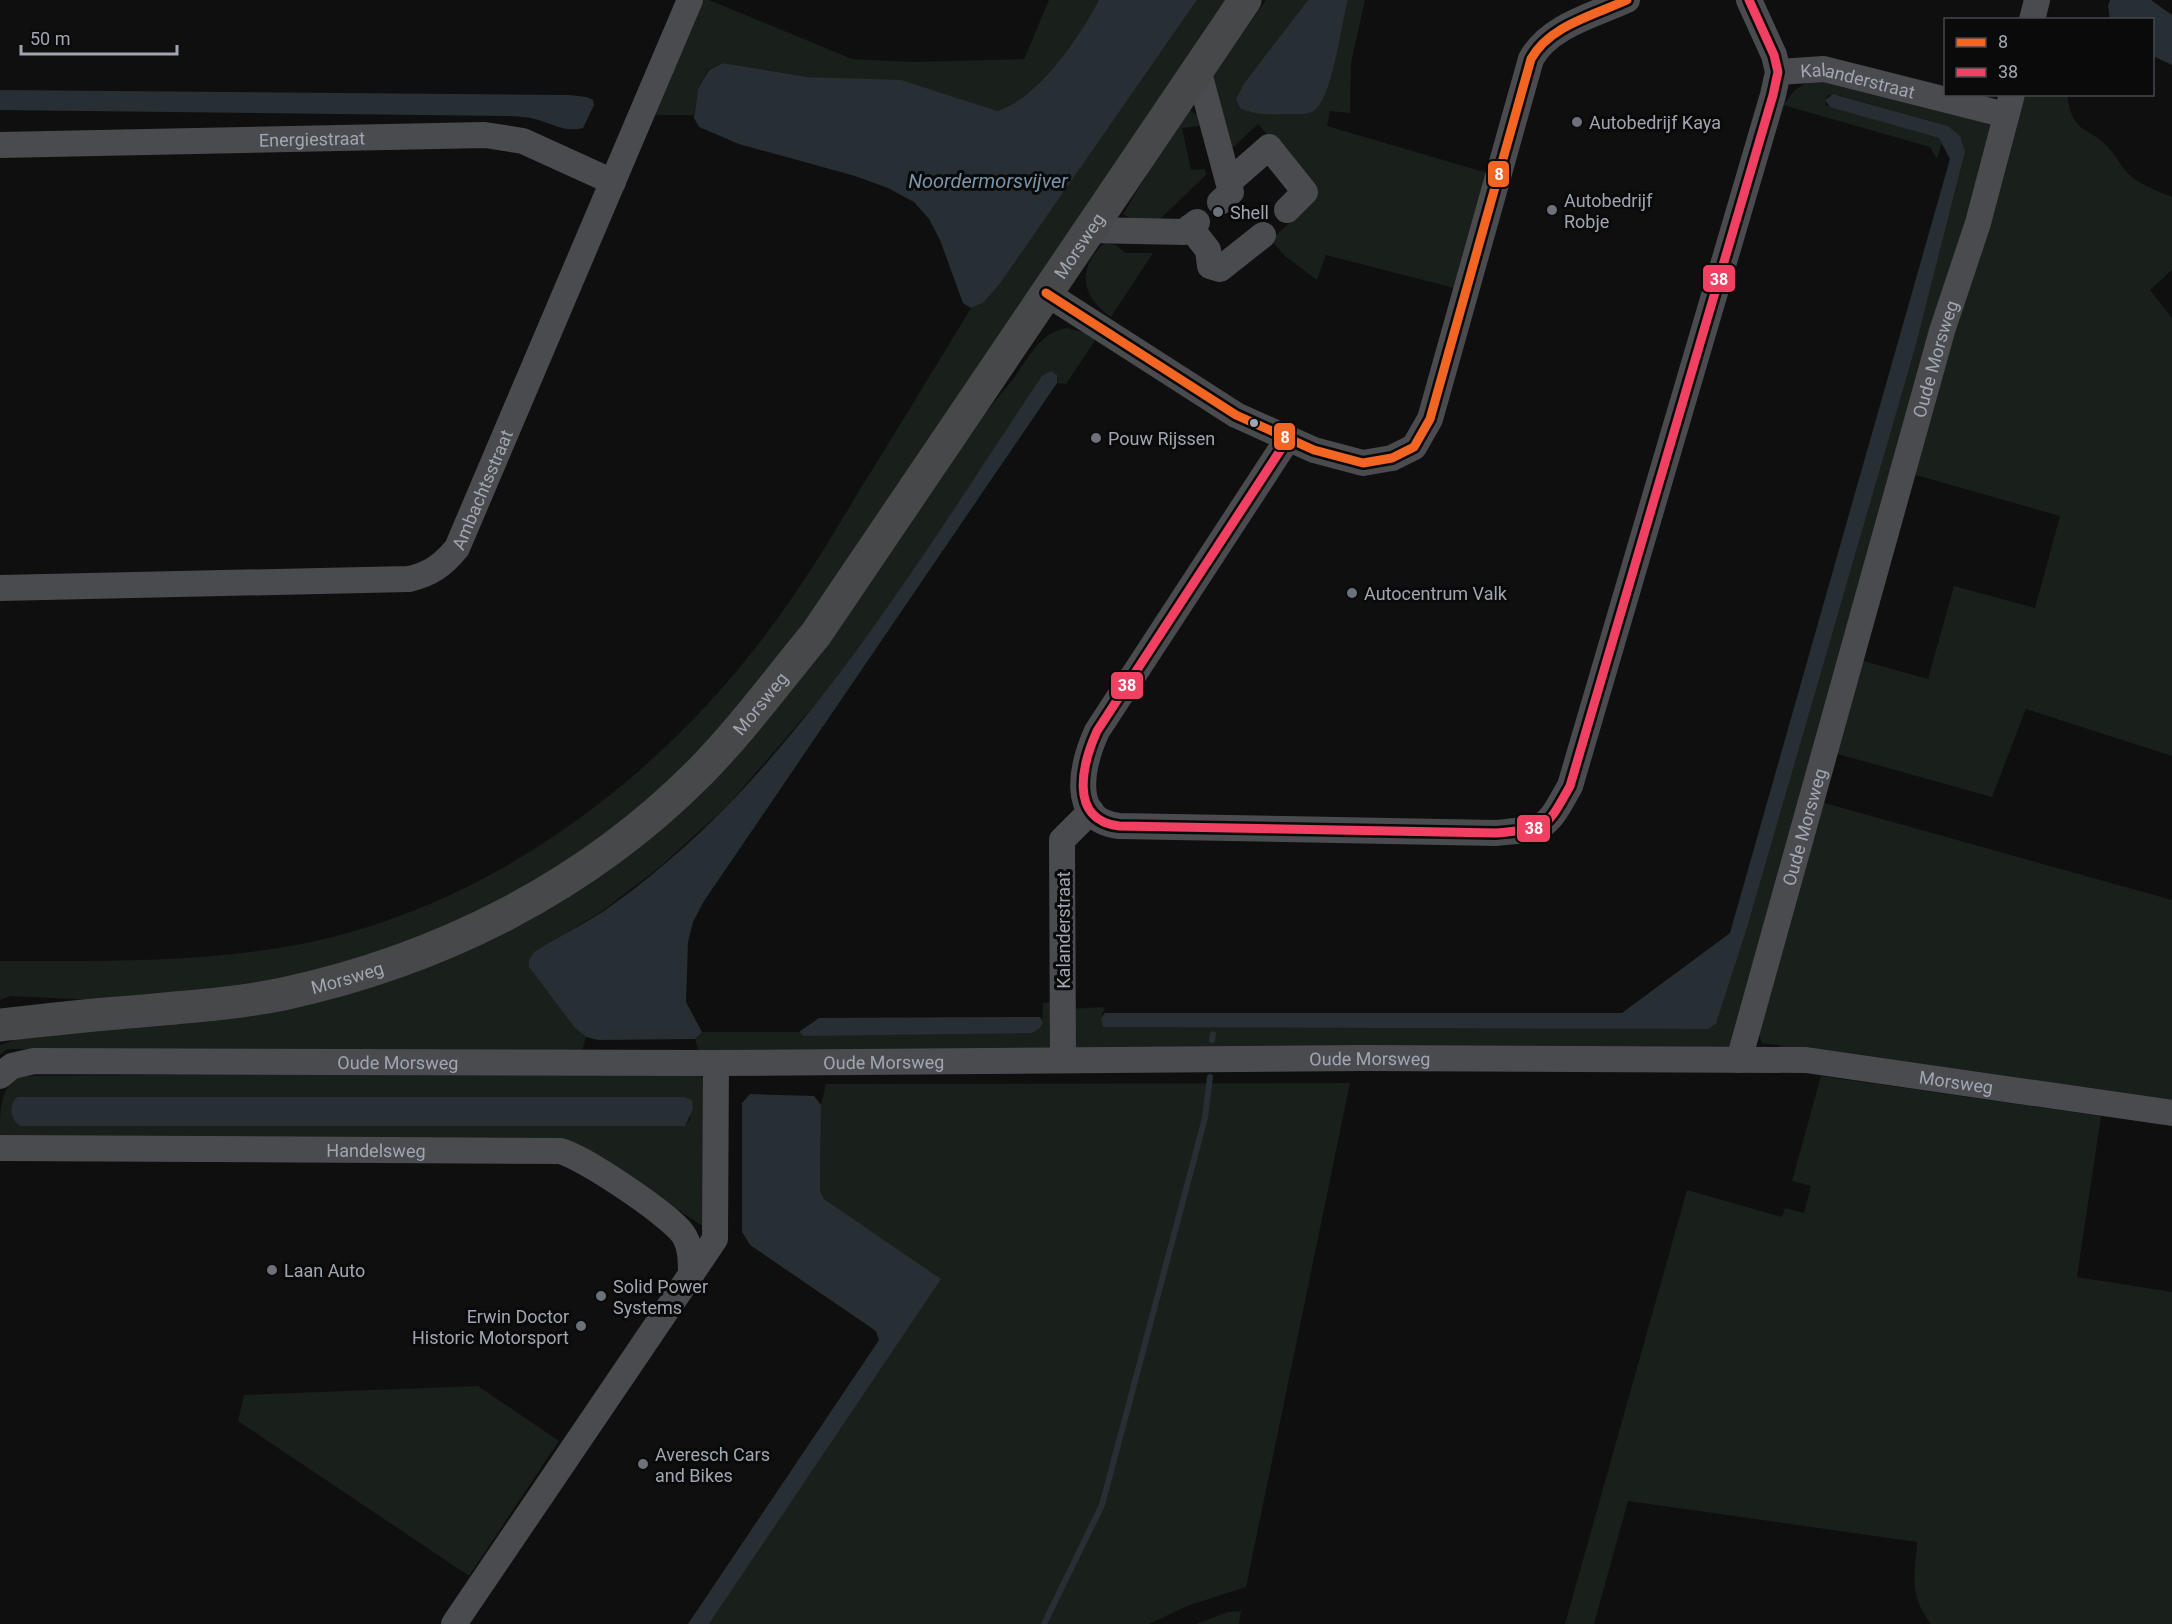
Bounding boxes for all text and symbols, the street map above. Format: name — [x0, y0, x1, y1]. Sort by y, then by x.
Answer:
scale bar — [21, 18, 177, 56]
legend — [1944, 18, 2154, 96]
text: 50 m — [30, 28, 70, 49]
text: 8 — [1998, 31, 2008, 52]
street label: Kalanderstraat — [1800, 58, 1917, 102]
text: 38 — [1998, 61, 2018, 82]
place label: Autobedrijf Kaya — [1589, 112, 1721, 133]
marker: Autobedrijf Kaya — [1570, 115, 1584, 129]
street label: Energiestraat — [259, 127, 365, 150]
line badge: 8 — [1487, 160, 1510, 188]
text: 8 — [1494, 165, 1504, 184]
water label: Noordermorsvijver — [908, 169, 1069, 193]
place label: Autobedrijf Robje — [1564, 190, 1653, 232]
place label: Shell — [1230, 202, 1269, 223]
marker: Autobedrijf Robje — [1545, 203, 1559, 217]
marker: Shell — [1211, 205, 1225, 219]
street label: Morsweg — [1049, 209, 1108, 282]
line badge: 38 — [1702, 264, 1736, 293]
text: 38 — [1710, 270, 1728, 289]
street label: Oude Morsweg — [1908, 298, 1962, 420]
unlabelled marker — [1248, 417, 1260, 429]
line badge: 8 — [1273, 422, 1296, 451]
street label: Ambachtsstraat — [447, 426, 517, 553]
place label: Pouw Rijssen — [1108, 428, 1215, 449]
text: 8 — [1280, 428, 1290, 447]
marker: Pouw Rijssen — [1089, 431, 1103, 445]
place label: Autocentrum Valk — [1364, 583, 1508, 604]
marker: Autocentrum Valk — [1345, 586, 1359, 600]
street label: Morsweg — [728, 668, 792, 739]
line badge: 38 — [1110, 671, 1144, 700]
text: 38 — [1118, 676, 1136, 695]
street label: Oude Morsweg — [1778, 766, 1830, 888]
line badge: 38 — [1516, 814, 1551, 843]
text: 38 — [1525, 819, 1543, 838]
street label: Kalanderstraat — [1053, 871, 1074, 989]
street label: Morsweg — [309, 957, 386, 998]
street label: Oude Morsweg — [1309, 1047, 1430, 1069]
street label: Oude Morsweg — [337, 1051, 458, 1073]
street label: Oude Morsweg — [823, 1051, 944, 1073]
street label: Morsweg — [1918, 1066, 1995, 1097]
street label: Handelsweg — [326, 1139, 426, 1161]
place label: Laan Auto — [284, 1260, 365, 1281]
marker: Laan Auto — [265, 1263, 279, 1277]
place label: Solid Power Systems — [613, 1276, 708, 1318]
marker: Solid Power Systems — [594, 1289, 608, 1303]
place label: Erwin Doctor Historic Motorsport — [412, 1306, 569, 1348]
marker: Erwin Doctor Historic Motorsport — [574, 1319, 588, 1333]
place label: Averesch Cars and Bikes — [655, 1444, 770, 1486]
marker: Averesch Cars and Bikes — [636, 1457, 650, 1471]

